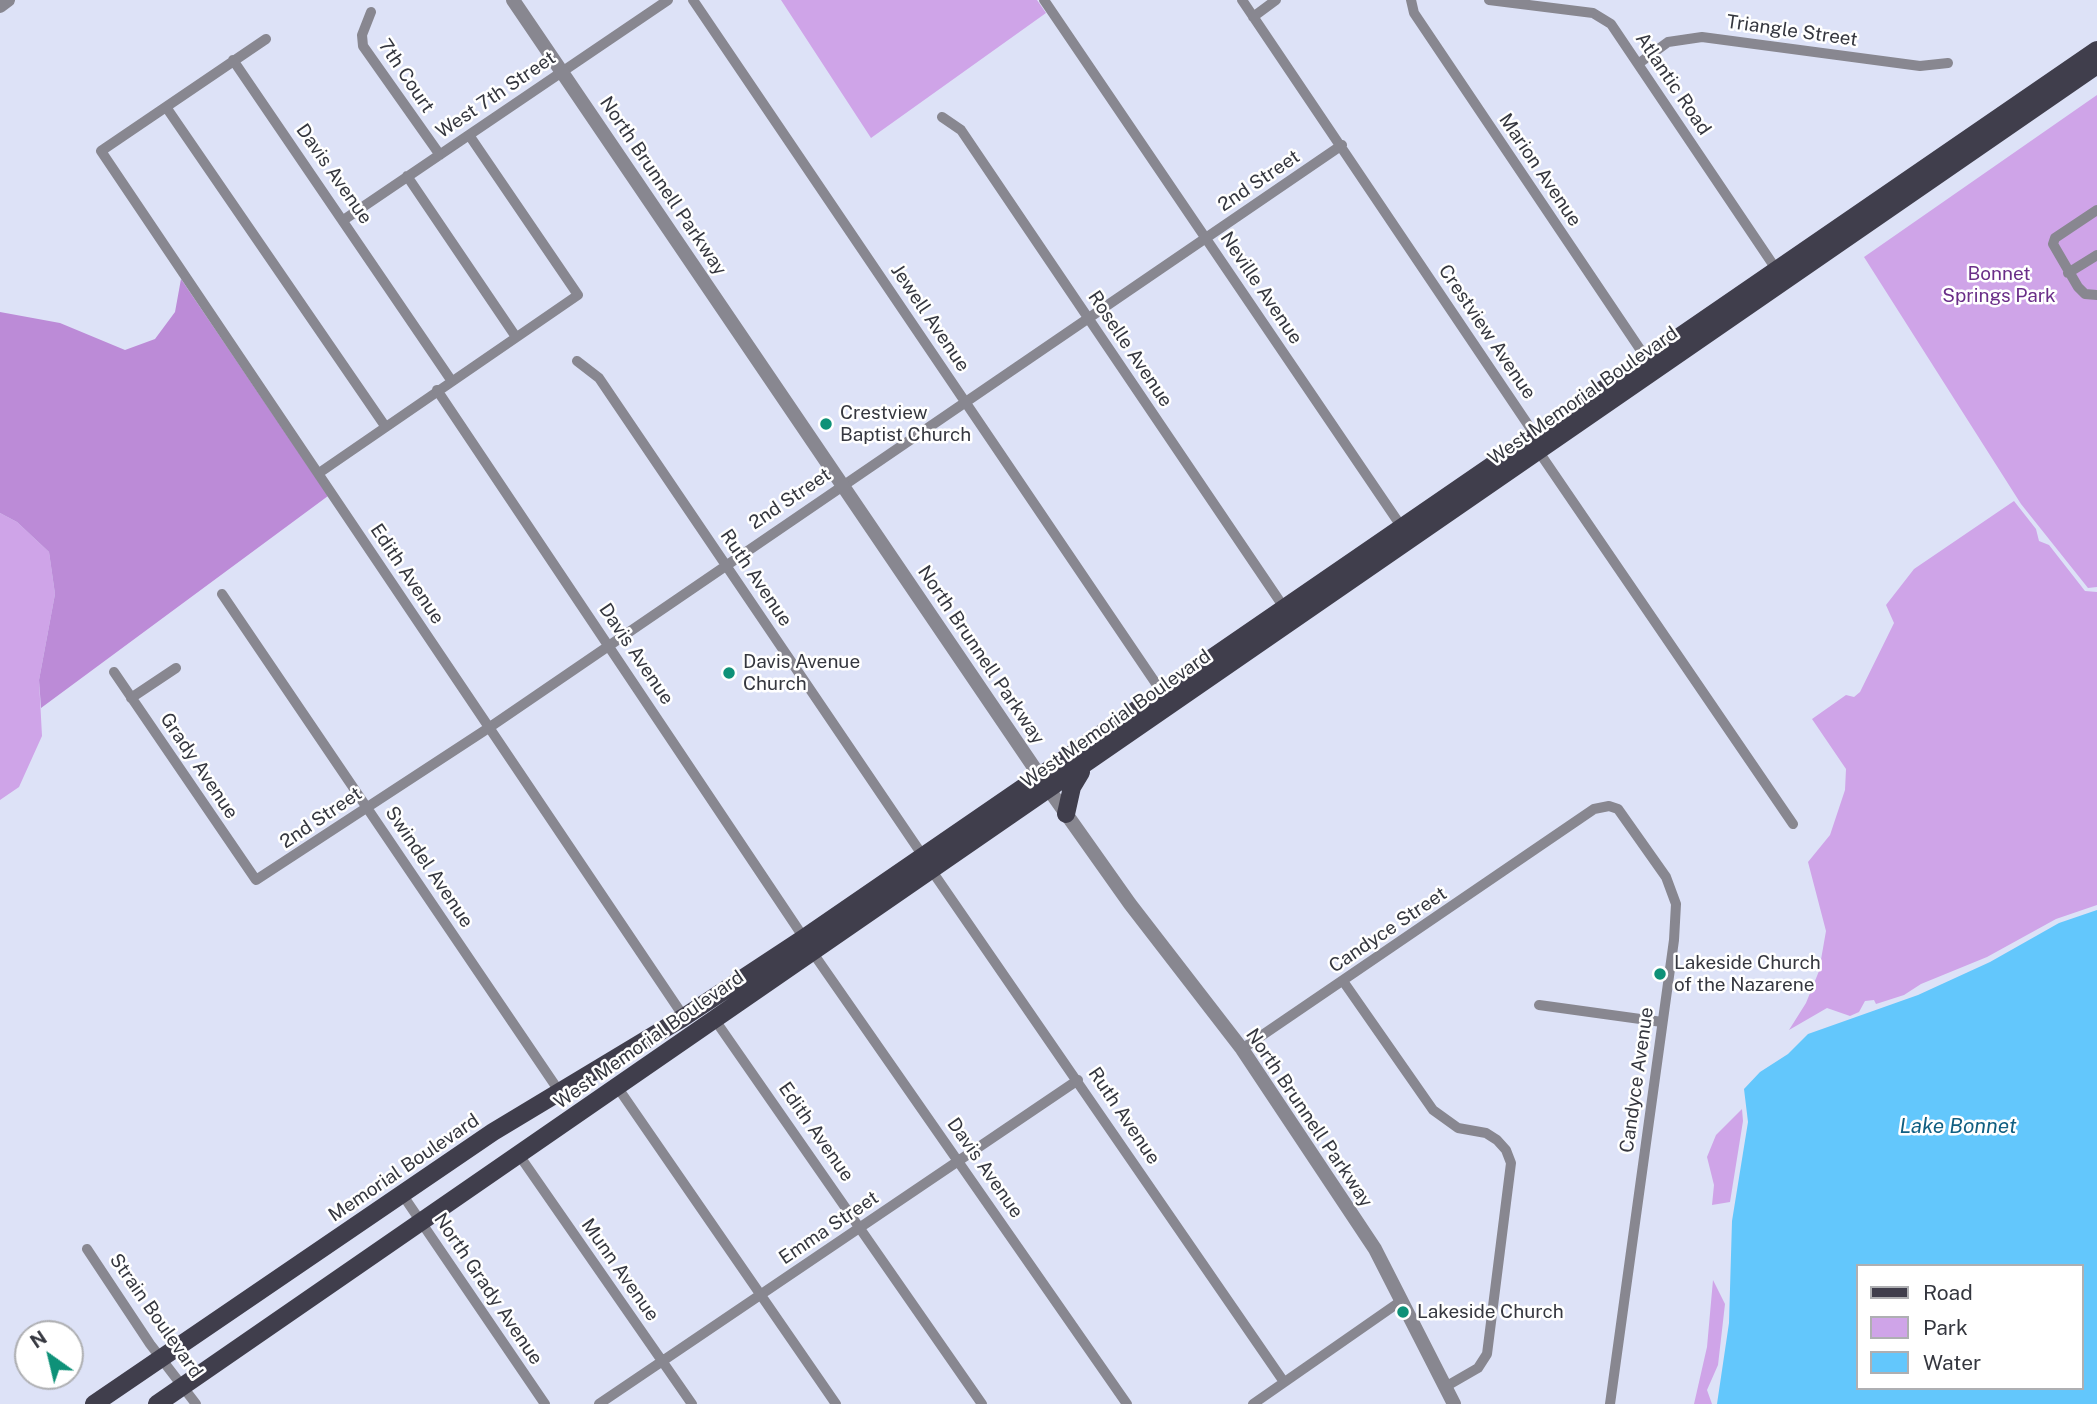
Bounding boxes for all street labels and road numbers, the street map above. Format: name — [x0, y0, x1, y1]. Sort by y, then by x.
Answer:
street label: Triangle Street — [1725, 11, 1859, 51]
street label: Atlantic Road — [1630, 28, 1716, 140]
street label: 7th Court — [373, 35, 439, 117]
street label: West 7th Street — [432, 47, 560, 143]
street label: North Brunnell Parkway — [595, 92, 731, 280]
street label: Marion Avenue — [1494, 109, 1586, 231]
street label: Davis Avenue — [291, 119, 377, 229]
street label: 2nd Street — [1214, 145, 1304, 217]
street label: Neville Avenue — [1215, 228, 1307, 348]
street label: Jewell Avenue — [886, 260, 974, 376]
street label: Crestview Avenue — [1434, 260, 1540, 404]
street label: Roselle Avenue — [1083, 287, 1177, 411]
street label: West Memorial Boulevard — [1484, 322, 1682, 470]
street label: 2nd Street — [745, 463, 835, 535]
street label: Edith Avenue — [365, 520, 449, 628]
street label: Ruth Avenue — [715, 525, 797, 631]
street label: North Brunnell Parkway — [913, 561, 1049, 749]
street label: Davis Avenue — [594, 599, 678, 709]
street label: West Memorial Boulevard — [1017, 645, 1215, 793]
street label: Grady Avenue — [155, 709, 243, 823]
street label: 2nd Street — [276, 782, 366, 854]
street label: Swindel Avenue — [380, 802, 478, 932]
street label: Candyce Street — [1325, 882, 1451, 978]
street label: West Memorial Boulevard — [550, 966, 748, 1114]
street label: Candyce Avenue — [1616, 1006, 1658, 1154]
street label: North Brunnell Parkway — [1241, 1024, 1377, 1212]
street label: Ruth Avenue — [1083, 1063, 1165, 1169]
street label: Edith Avenue — [773, 1078, 859, 1186]
street label: Memorial Boulevard — [324, 1109, 484, 1227]
street label: Davis Avenue — [942, 1113, 1028, 1223]
street label: Emma Street — [775, 1186, 883, 1270]
street label: North Grady Avenue — [429, 1209, 547, 1369]
street label: Munn Avenue — [576, 1214, 664, 1326]
street label: Strain Boulevard — [105, 1249, 207, 1383]

